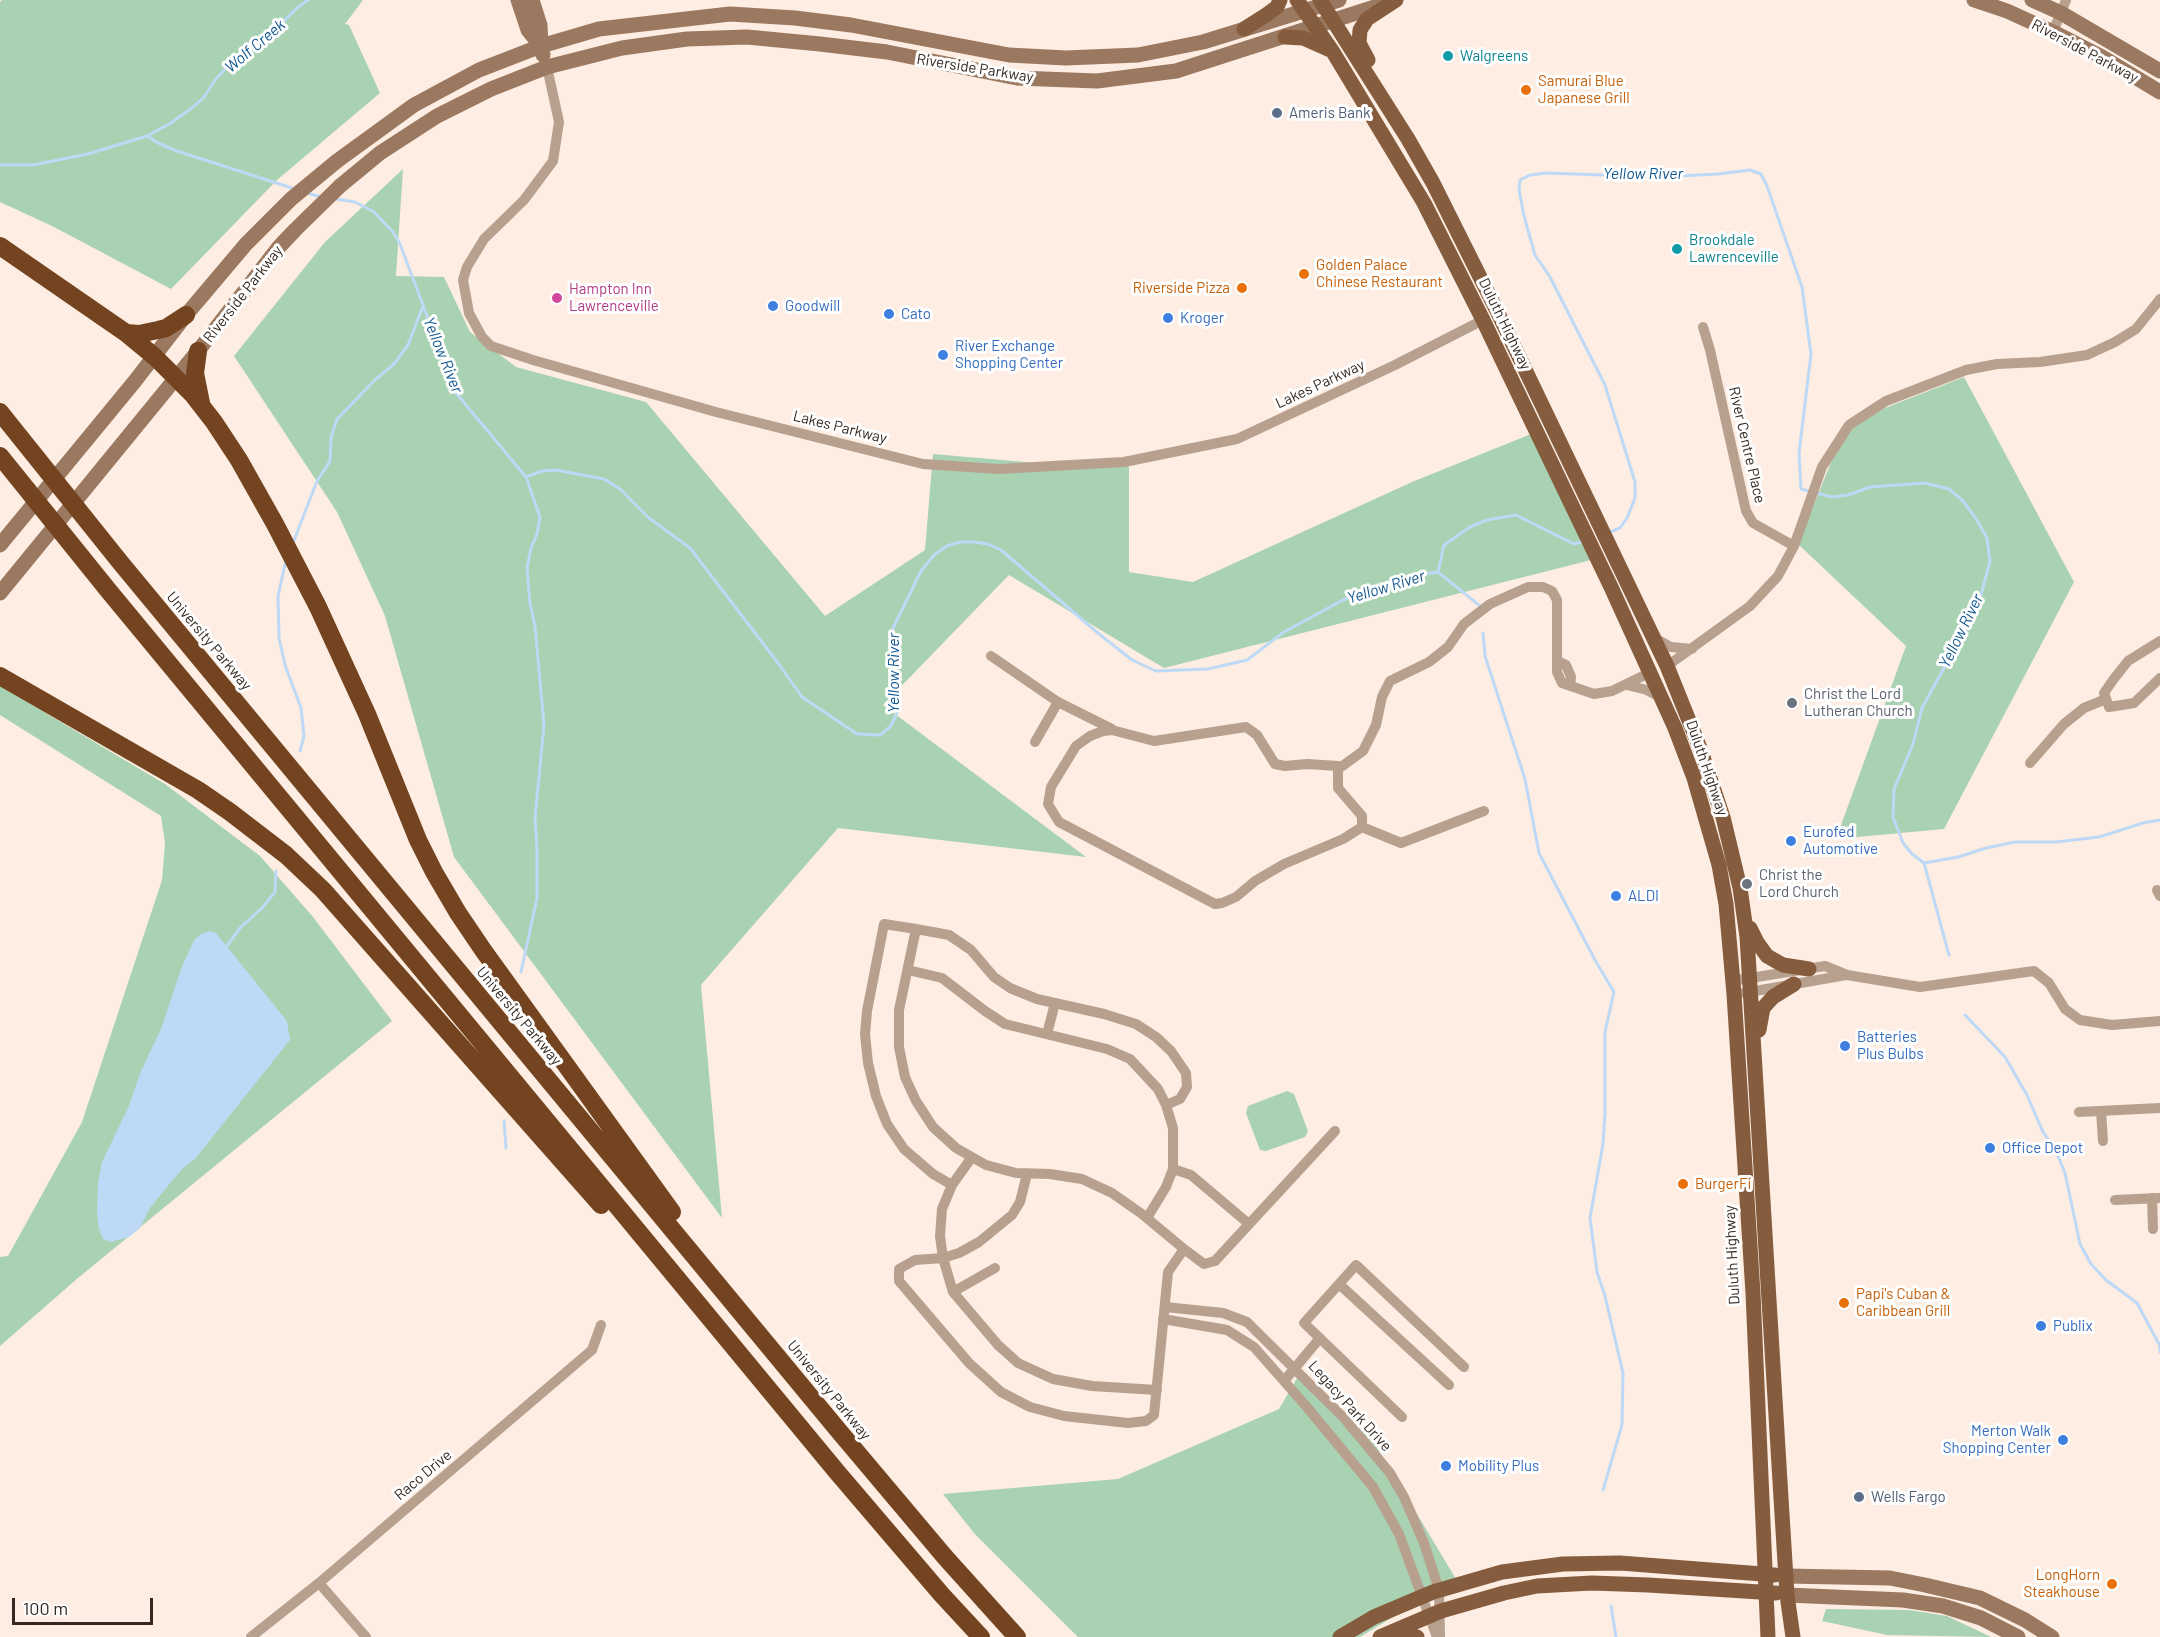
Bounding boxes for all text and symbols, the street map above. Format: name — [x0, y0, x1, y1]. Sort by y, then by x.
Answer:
water label: Wolf Creek — [221, 15, 289, 77]
street label: Riverside Parkway — [2029, 15, 2141, 87]
place label: Walgreens — [1460, 47, 1528, 65]
marker: Walgreens — [1441, 49, 1455, 63]
street label: Riverside Parkway — [915, 50, 1035, 86]
place label: Samurai Blue Japanese Grill — [1538, 72, 1630, 107]
marker: Samurai Blue Japanese Grill — [1519, 83, 1533, 97]
place label: Ameris Bank — [1289, 104, 1370, 122]
marker: Ameris Bank — [1270, 106, 1284, 120]
water label: Yellow River — [1603, 164, 1683, 184]
place label: Brookdale Lawrenceville — [1689, 231, 1779, 266]
street label: Riverside Parkway — [200, 242, 286, 346]
marker: Brookdale Lawrenceville — [1670, 242, 1684, 256]
place label: Golden Palace Chinese Restaurant — [1316, 256, 1443, 291]
marker: Golden Palace Chinese Restaurant — [1297, 267, 1311, 281]
street label: Duluth Highway — [1475, 275, 1535, 373]
place label: Riverside Pizza — [1133, 279, 1230, 297]
place label: Hampton Inn Lawrenceville — [569, 280, 659, 315]
marker: Riverside Pizza — [1235, 281, 1249, 295]
marker: Hampton Inn Lawrenceville — [550, 291, 564, 305]
place label: Goodwill — [785, 297, 840, 315]
marker: Goodwill — [766, 299, 780, 313]
place label: Cato — [901, 305, 931, 323]
marker: Cato — [882, 307, 896, 321]
place label: Kroger — [1180, 309, 1224, 327]
marker: Kroger — [1161, 311, 1175, 325]
water label: Yellow River — [419, 314, 467, 396]
place label: River Exchange Shopping Center — [955, 337, 1063, 372]
marker: River Exchange Shopping Center — [936, 348, 950, 362]
street label: Lakes Parkway — [1273, 356, 1367, 412]
street label: River Centre Place — [1725, 385, 1769, 505]
street label: Lakes Parkway — [791, 407, 889, 447]
water label: Yellow River — [1345, 566, 1427, 608]
street label: University Parkway — [163, 588, 255, 694]
water label: Yellow River — [1935, 591, 1987, 671]
water label: Yellow River — [884, 633, 904, 713]
place label: Christ the Lord Lutheran Church — [1804, 685, 1913, 720]
marker: Christ the Lord Lutheran Church — [1785, 696, 1799, 710]
street label: Duluth Highway — [1682, 718, 1732, 818]
place label: Eurofed Automotive — [1803, 823, 1878, 858]
marker: Eurofed Automotive — [1784, 834, 1798, 848]
place label: Christ the Lord Church — [1759, 866, 1839, 901]
marker: Christ the Lord Church — [1740, 877, 1754, 891]
place label: ALDI — [1628, 887, 1659, 905]
marker: ALDI — [1609, 889, 1623, 903]
street label: University Parkway — [473, 963, 565, 1069]
place label: Batteries Plus Bulbs — [1857, 1028, 1924, 1063]
marker: Batteries Plus Bulbs — [1838, 1039, 1852, 1053]
place label: Office Depot — [2002, 1139, 2083, 1157]
marker: Office Depot — [1983, 1141, 1997, 1155]
place label: BurgerFi — [1695, 1175, 1751, 1193]
marker: BurgerFi — [1676, 1177, 1690, 1191]
street label: Duluth Highway — [1720, 1205, 1744, 1305]
place label: Papi's Cuban & Caribbean Grill — [1856, 1285, 1950, 1320]
marker: Papi's Cuban & Caribbean Grill — [1837, 1296, 1851, 1310]
place label: Publix — [2053, 1317, 2093, 1335]
marker: Publix — [2034, 1319, 2048, 1333]
street label: University Parkway — [783, 1337, 875, 1443]
street label: Legacy Park Drive — [1305, 1357, 1395, 1455]
place label: Merton Walk Shopping Center — [1943, 1422, 2051, 1457]
marker: Merton Walk Shopping Center — [2056, 1433, 2070, 1447]
street label: Raco Drive — [391, 1446, 455, 1504]
place label: Mobility Plus — [1458, 1457, 1539, 1475]
marker: Mobility Plus — [1439, 1459, 1453, 1473]
place label: Wells Fargo — [1871, 1488, 1946, 1506]
marker: Wells Fargo — [1852, 1490, 1866, 1504]
place label: LongHorn Steakhouse — [2024, 1566, 2100, 1601]
marker: LongHorn Steakhouse — [2105, 1577, 2119, 1591]
scale bar — [15, 1586, 156, 1624]
text: 100 m — [23, 1597, 68, 1619]

